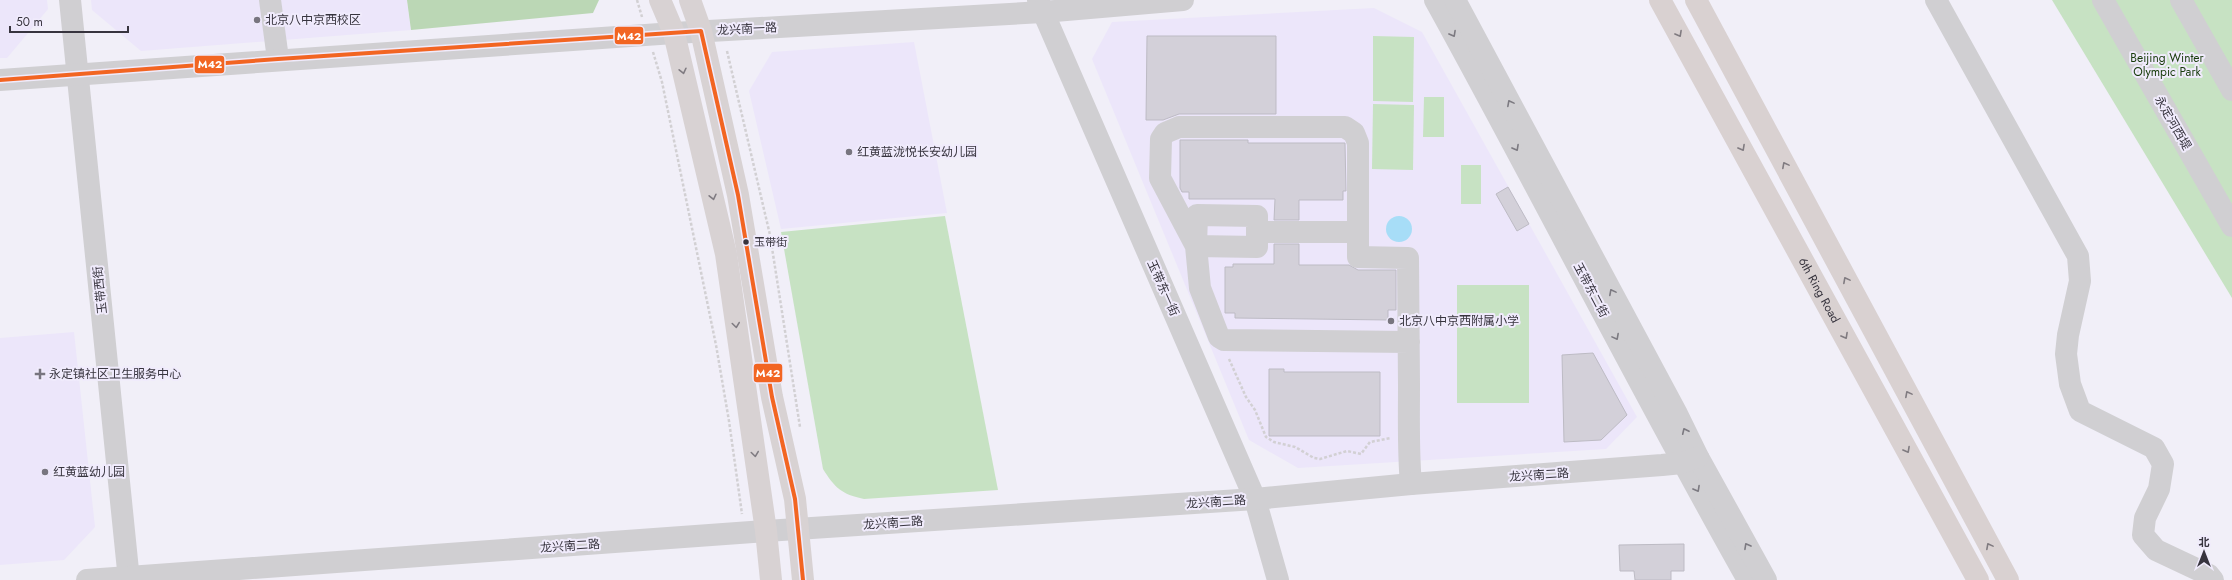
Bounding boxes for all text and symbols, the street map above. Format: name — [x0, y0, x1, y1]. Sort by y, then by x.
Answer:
scale bar — [10, 8, 128, 34]
place label: 北京八中京西校区 — [265, 11, 361, 29]
text: 50 m — [16, 13, 43, 31]
marker: 北京八中京西校区 — [252, 15, 262, 25]
street label: 龙兴南一路 — [717, 18, 777, 40]
line badge: M42 — [614, 26, 644, 45]
text: M42 — [617, 28, 641, 44]
one-way arrow — [1449, 30, 1456, 37]
one-way arrow — [1675, 30, 1682, 37]
park label: Beijing Winter Olympic Park — [2130, 49, 2205, 81]
line badge: M42 — [194, 55, 225, 74]
text: M42 — [198, 56, 222, 72]
one-way arrow — [679, 67, 687, 74]
street label: 永定河西堤 — [2150, 93, 2196, 153]
one-way arrow — [1508, 100, 1515, 107]
place label: 红黄蓝泷悦长安幼儿园 — [857, 143, 977, 161]
one-way arrow — [1512, 144, 1519, 151]
one-way arrow — [1737, 144, 1744, 151]
marker: 红黄蓝泷悦长安幼儿园 — [844, 147, 854, 157]
one-way arrow — [1782, 162, 1789, 169]
one-way arrow — [708, 194, 716, 200]
place label: 玉带街 — [754, 234, 787, 250]
marker: 玉带街 — [741, 237, 751, 247]
street label: 6th Ring Road — [1794, 254, 1844, 326]
street label: 玉带东一街 — [1143, 257, 1183, 319]
street label: 玉带东二街 — [1569, 259, 1613, 321]
street label: 玉带西街 — [89, 265, 111, 315]
one-way arrow — [1843, 277, 1851, 284]
one-way arrow — [1609, 289, 1616, 296]
place label: 北京八中京西附属小学 — [1399, 312, 1519, 330]
marker: 北京八中京西附属小学 — [1386, 316, 1396, 326]
one-way arrow — [731, 322, 740, 328]
one-way arrow — [1840, 332, 1847, 339]
one-way arrow — [1611, 333, 1619, 341]
line badge: M42 — [753, 363, 783, 383]
place label: 永定镇社区卫生服务中心 — [49, 365, 181, 383]
text: M42 — [756, 365, 780, 381]
marker: 永定镇社区卫生服务中心 — [34, 368, 46, 380]
one-way arrow — [1905, 391, 1912, 398]
one-way arrow — [1682, 428, 1690, 436]
one-way arrow — [1902, 446, 1910, 453]
one-way arrow — [750, 451, 759, 457]
place label: 红黄蓝幼儿园 — [53, 463, 125, 481]
street label: 龙兴南二路 — [1508, 464, 1570, 486]
marker: 红黄蓝幼儿园 — [40, 467, 50, 477]
one-way arrow — [1692, 485, 1699, 492]
street label: 龙兴南二路 — [1185, 491, 1247, 513]
street label: 龙兴南二路 — [862, 512, 924, 534]
north arrow — [2184, 532, 2224, 572]
text: 北 — [2199, 534, 2210, 550]
street label: 龙兴南二路 — [539, 535, 601, 557]
one-way arrow — [1986, 542, 1994, 550]
one-way arrow — [1744, 543, 1752, 550]

